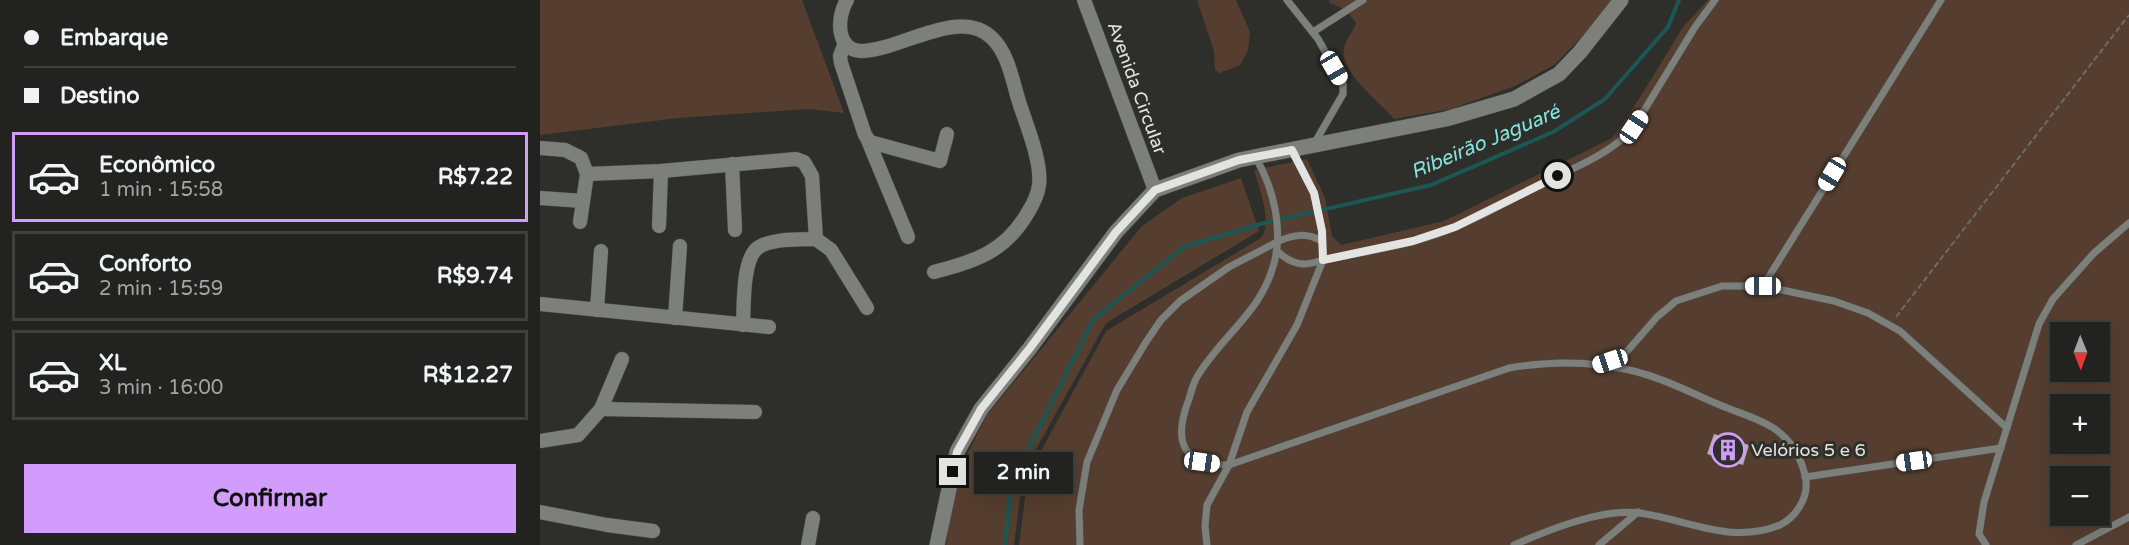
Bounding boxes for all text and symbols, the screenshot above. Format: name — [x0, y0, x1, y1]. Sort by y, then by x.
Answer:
street label: Avenida Circular — [1103, 19, 1171, 157]
text: Embarque — [60, 25, 168, 51]
car — [1317, 48, 1351, 88]
text: Destino — [60, 83, 140, 109]
water label: Ribeirão Jaguaré — [1407, 99, 1565, 184]
car — [1616, 107, 1652, 147]
icon: car — [27, 150, 81, 204]
text: Econômico — [99, 152, 215, 178]
car — [1815, 154, 1849, 194]
route start — [1544, 162, 1571, 189]
text: R$7.22 — [438, 164, 513, 190]
text: 1 min · 15:58 — [99, 178, 223, 202]
icon: car — [27, 249, 81, 303]
text: Conforto — [99, 251, 192, 277]
text: R$9.74 — [437, 263, 513, 289]
text: 2 min · 15:59 — [99, 277, 223, 301]
car — [1745, 277, 1781, 295]
north arrow — [2050, 322, 2110, 382]
map controls — [2050, 322, 2110, 526]
car — [1590, 347, 1630, 375]
icon: car — [27, 348, 81, 402]
text: XL — [99, 350, 126, 376]
text: R$12.27 — [423, 362, 513, 388]
text: 3 min · 16:00 — [99, 376, 223, 400]
button: + — [2050, 394, 2110, 454]
building icon: Velórios 5 e 6 — [1710, 432, 1746, 468]
place label: Velórios 5 e 6 — [1751, 439, 1866, 461]
car — [1895, 450, 1933, 472]
callout: 2 min — [974, 451, 1073, 493]
car — [1183, 451, 1221, 473]
route end — [939, 458, 966, 485]
text: 2 min — [997, 461, 1050, 485]
button: Confirmar — [24, 464, 516, 533]
button: − — [2050, 466, 2110, 526]

